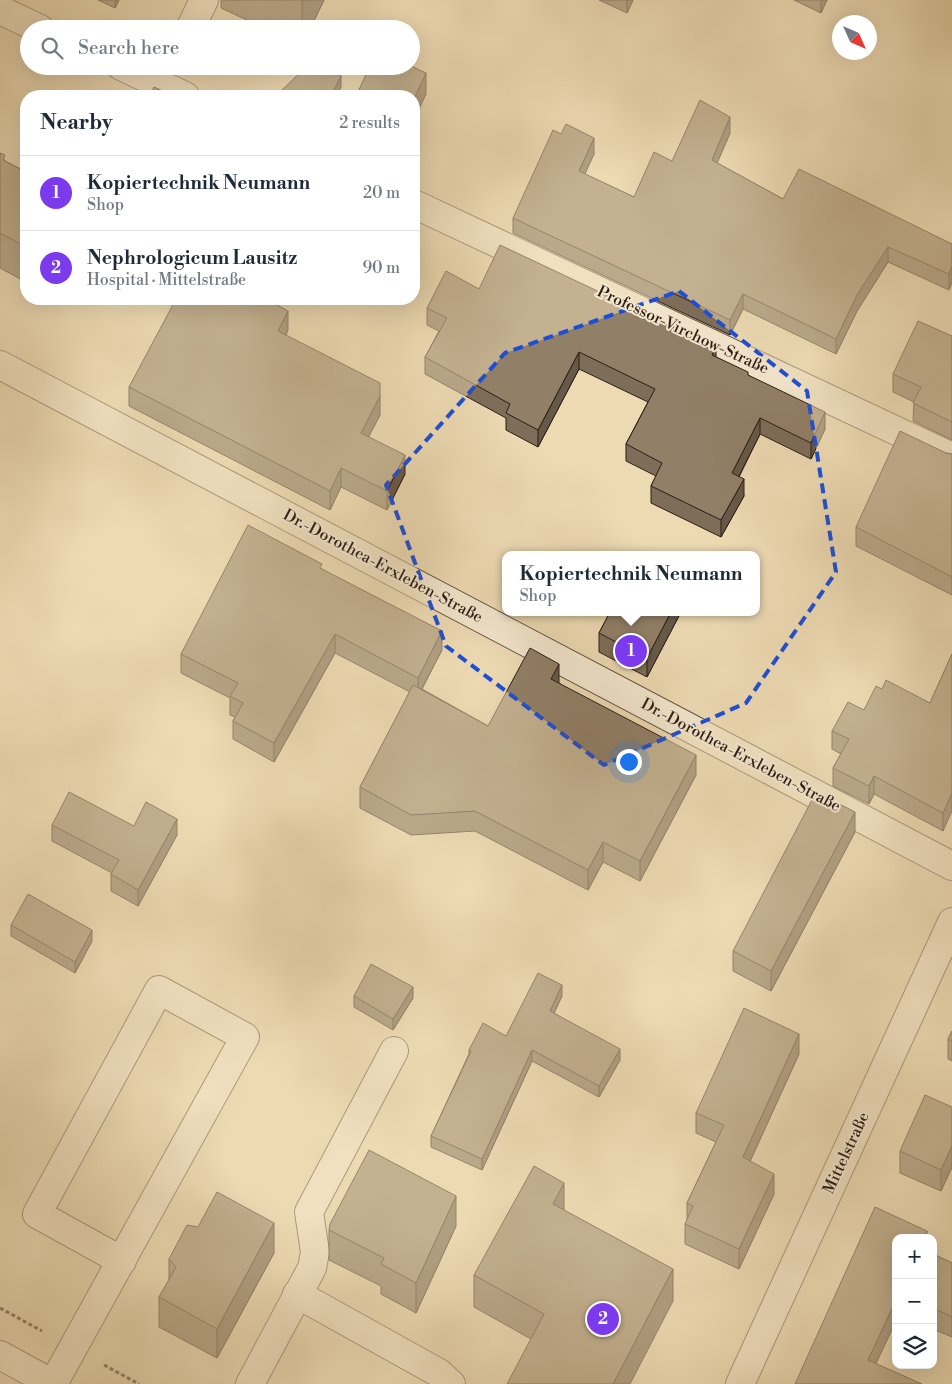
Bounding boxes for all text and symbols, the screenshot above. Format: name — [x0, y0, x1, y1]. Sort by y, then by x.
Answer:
north arrow — [832, 15, 877, 60]
search box — [20, 20, 420, 75]
icon: search — [38, 34, 66, 62]
text: Search here — [78, 36, 179, 60]
text: Nearby — [40, 110, 113, 136]
text: 2 results — [339, 113, 400, 133]
text: Kopiertechnik Neumann — [87, 171, 310, 195]
text: 1 — [52, 183, 60, 203]
text: 20 m — [363, 183, 400, 203]
text: Shop — [87, 195, 124, 215]
text: Nephrologicum Lausitz — [87, 246, 297, 270]
text: 2 — [51, 258, 61, 278]
text: 90 m — [362, 258, 400, 278]
text: Hospital · Mittelstraße — [87, 270, 246, 290]
street label: Professor-Virchow-Straße — [594, 281, 772, 379]
street label: Dr.-Dorothea-Erxleben-Straße — [280, 505, 486, 627]
popup — [502, 551, 760, 616]
text: Kopiertechnik Neumann — [519, 562, 743, 586]
text: Shop — [519, 586, 556, 606]
pin: 1 — [615, 632, 647, 670]
street label: Dr.-Dorothea-Erxleben-Straße — [638, 694, 844, 816]
your location — [616, 749, 642, 775]
street label: Mittelstraße — [818, 1109, 874, 1197]
map controls — [892, 1234, 937, 1369]
button: + — [892, 1234, 937, 1279]
button: − — [892, 1279, 937, 1324]
pin: 2 — [587, 1300, 619, 1338]
button: layers — [892, 1324, 937, 1369]

